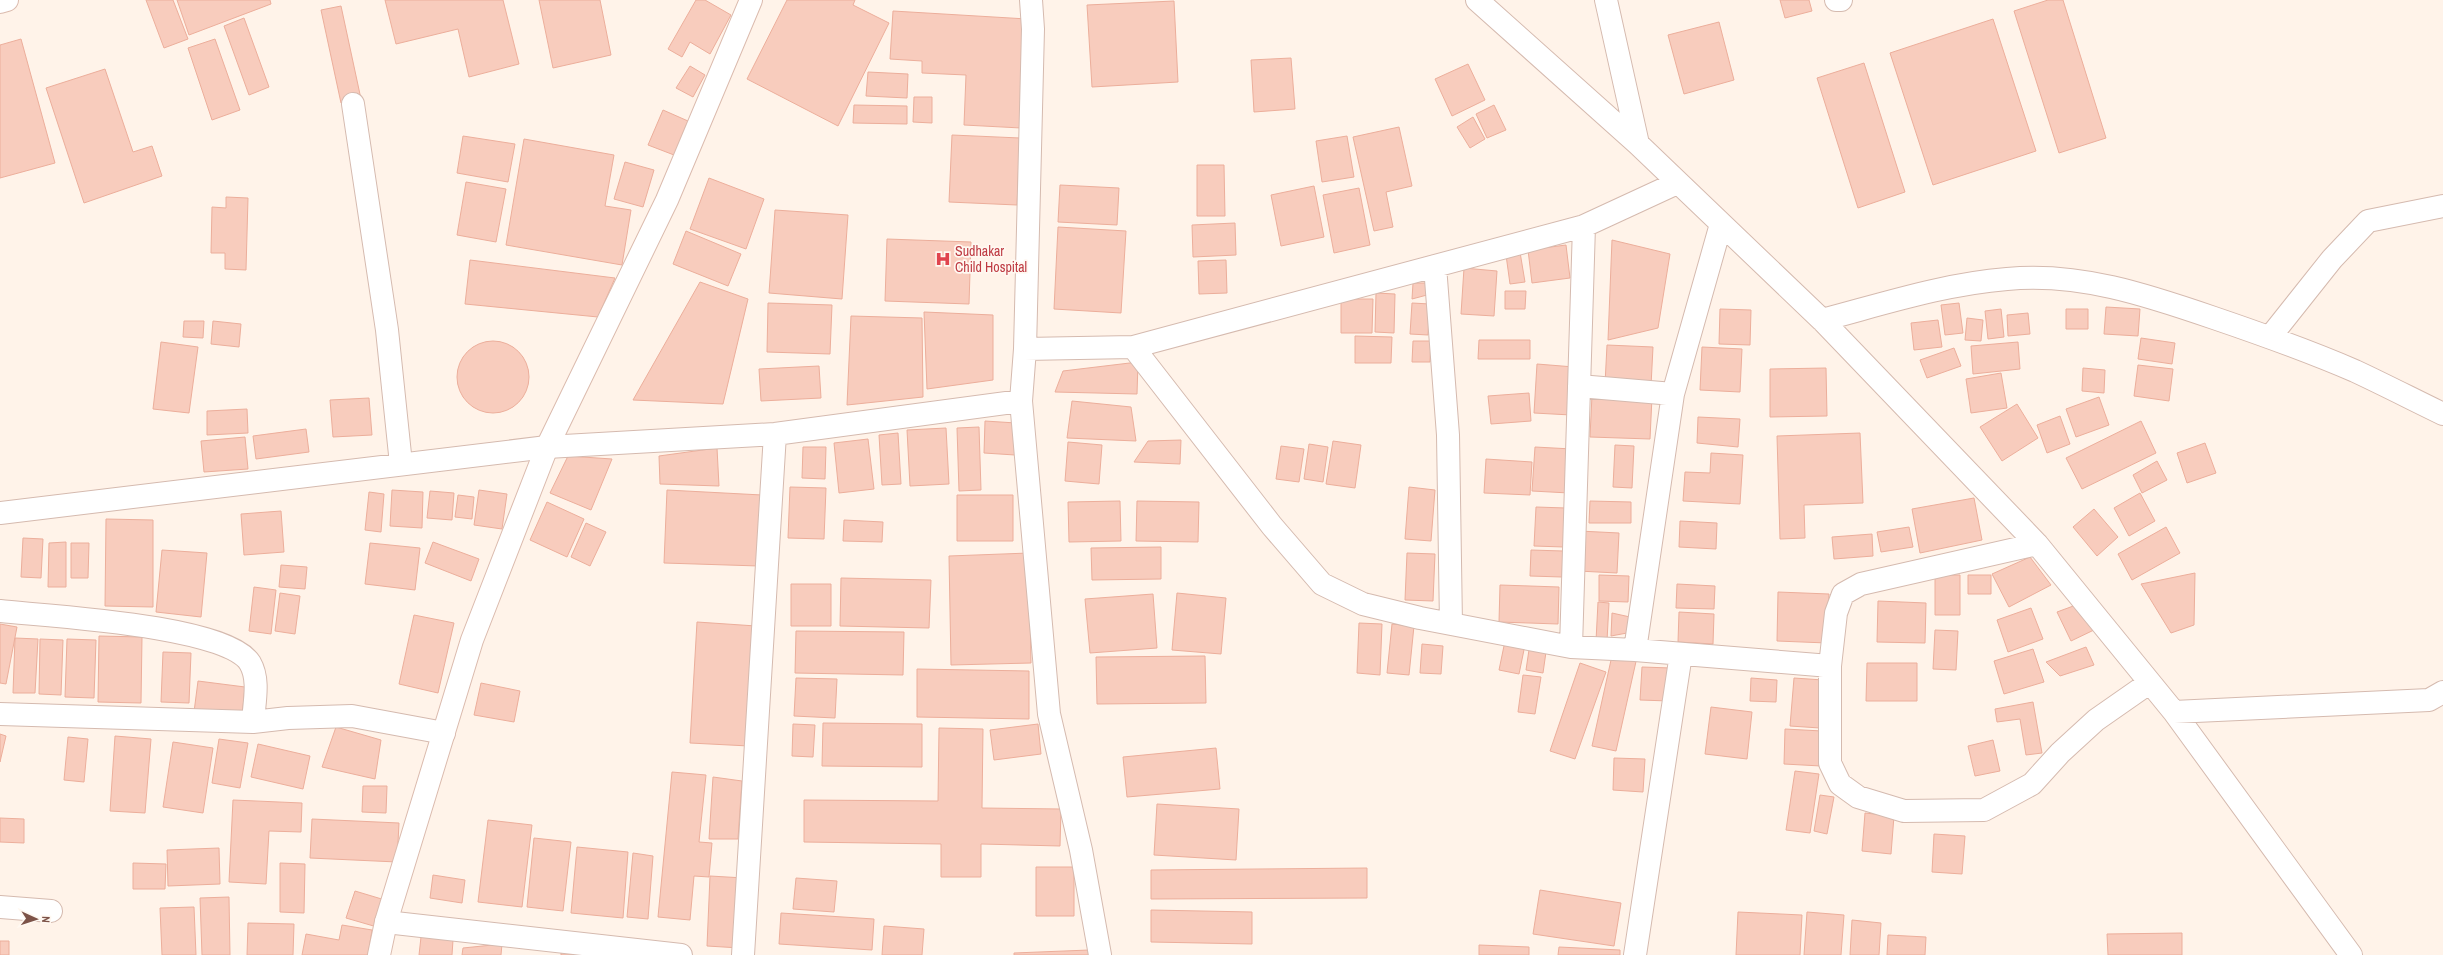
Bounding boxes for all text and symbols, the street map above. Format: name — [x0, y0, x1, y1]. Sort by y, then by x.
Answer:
place label: Sudhakar Child Hospital — [955, 242, 1027, 276]
hospital icon: Sudhakar Child Hospital — [934, 250, 952, 268]
north arrow — [16, 899, 56, 939]
text: N — [39, 916, 53, 923]

